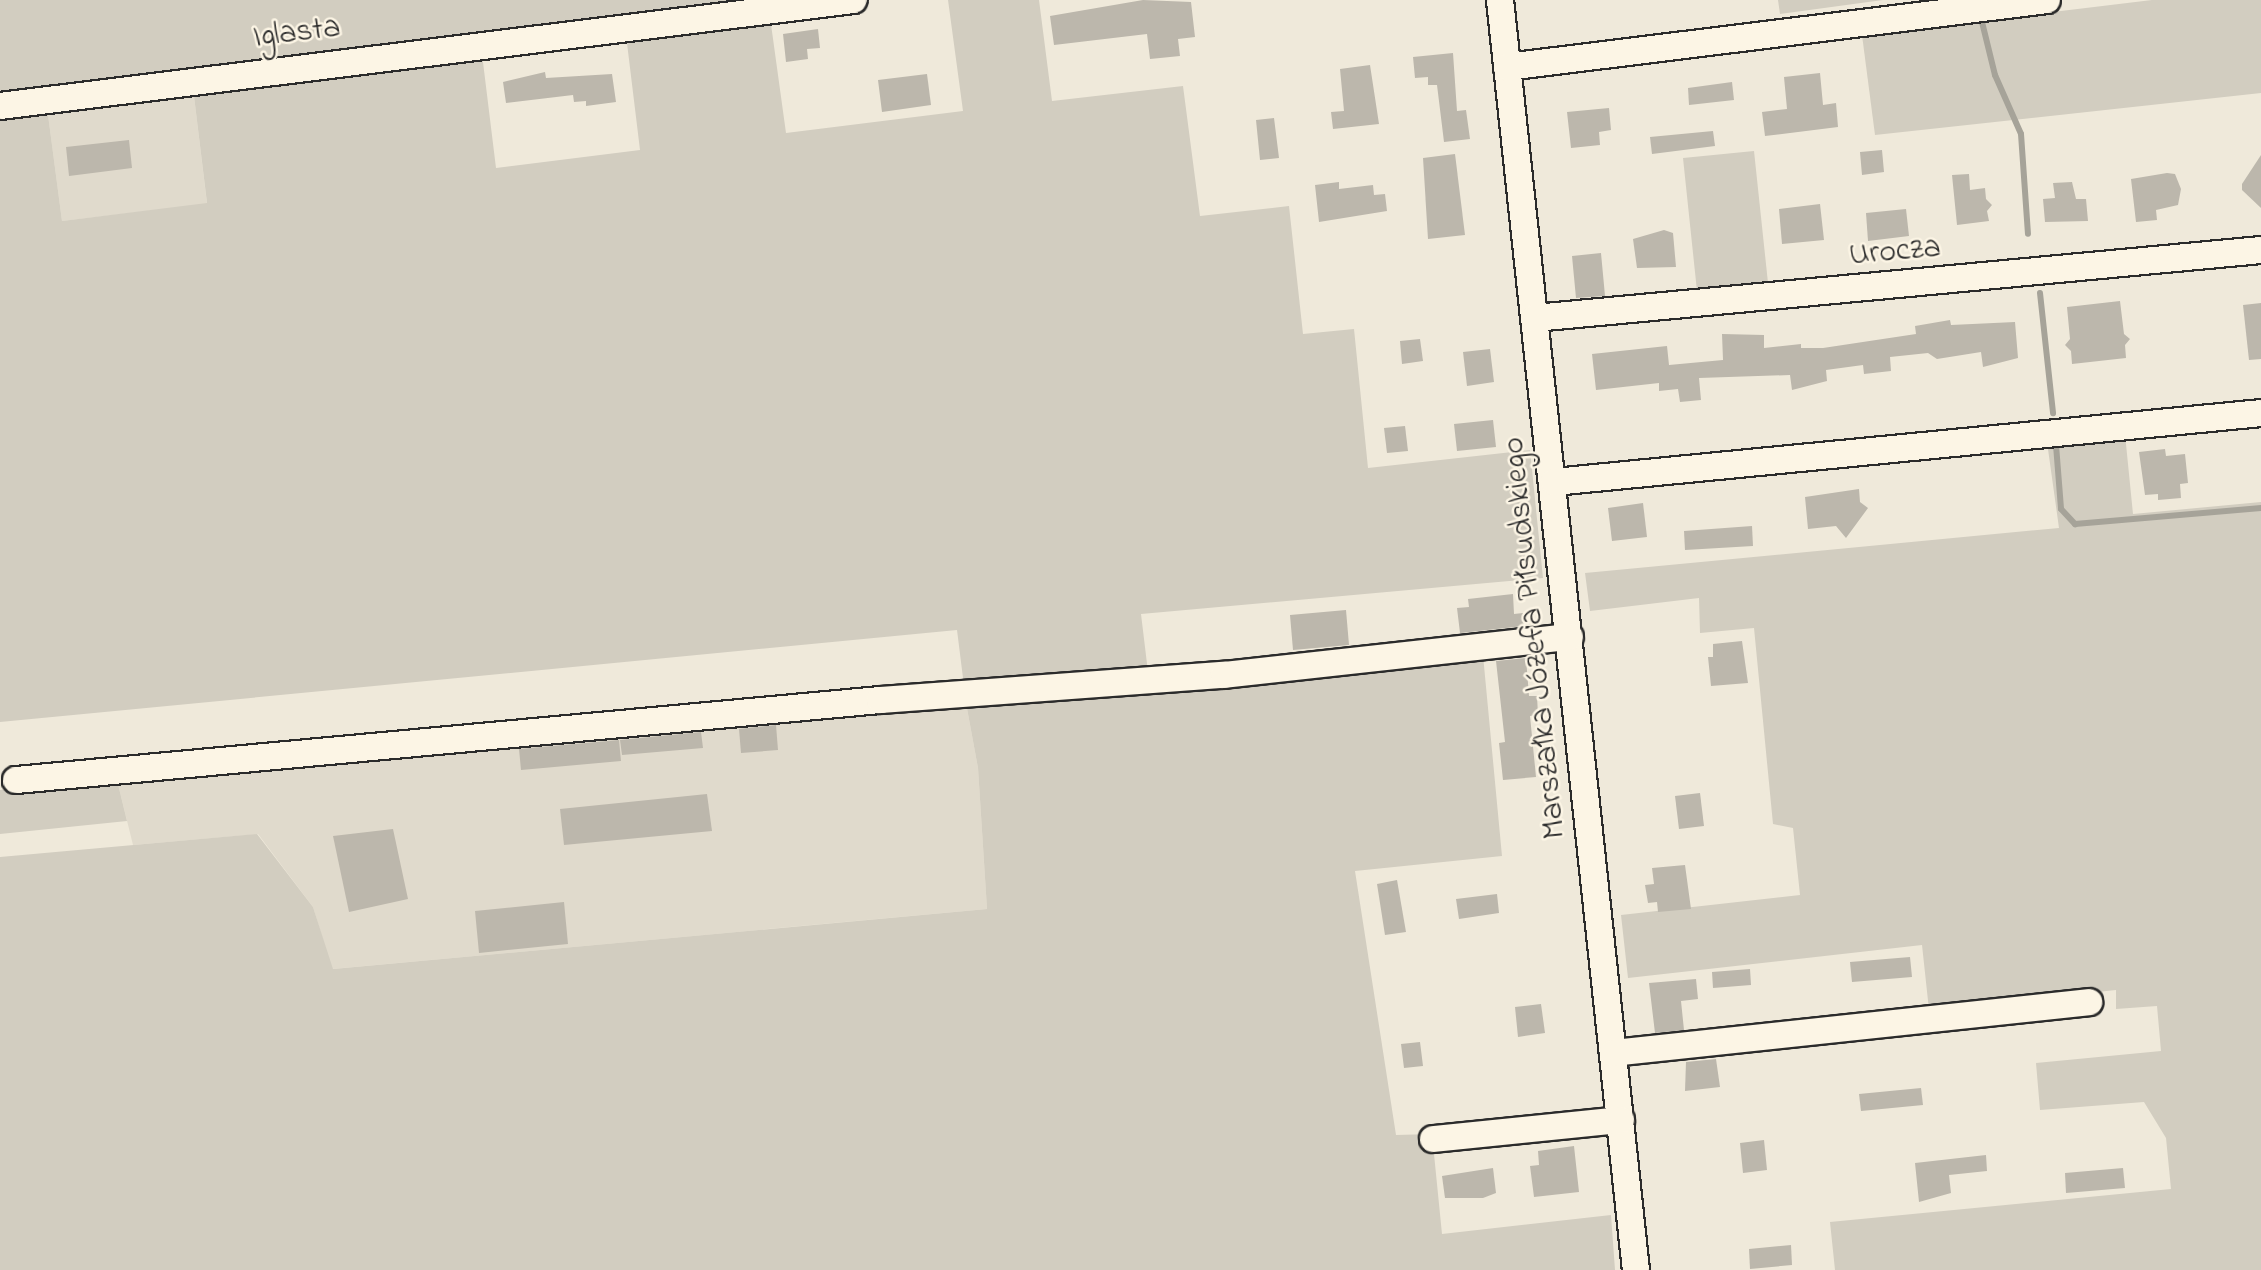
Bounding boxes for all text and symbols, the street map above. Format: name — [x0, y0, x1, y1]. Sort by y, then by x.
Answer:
street label: Iglasta — [251, 10, 343, 58]
street label: Urocza — [1848, 230, 1942, 276]
street label: Marszałka Józefa Piłsudskiego — [1496, 435, 1576, 841]

